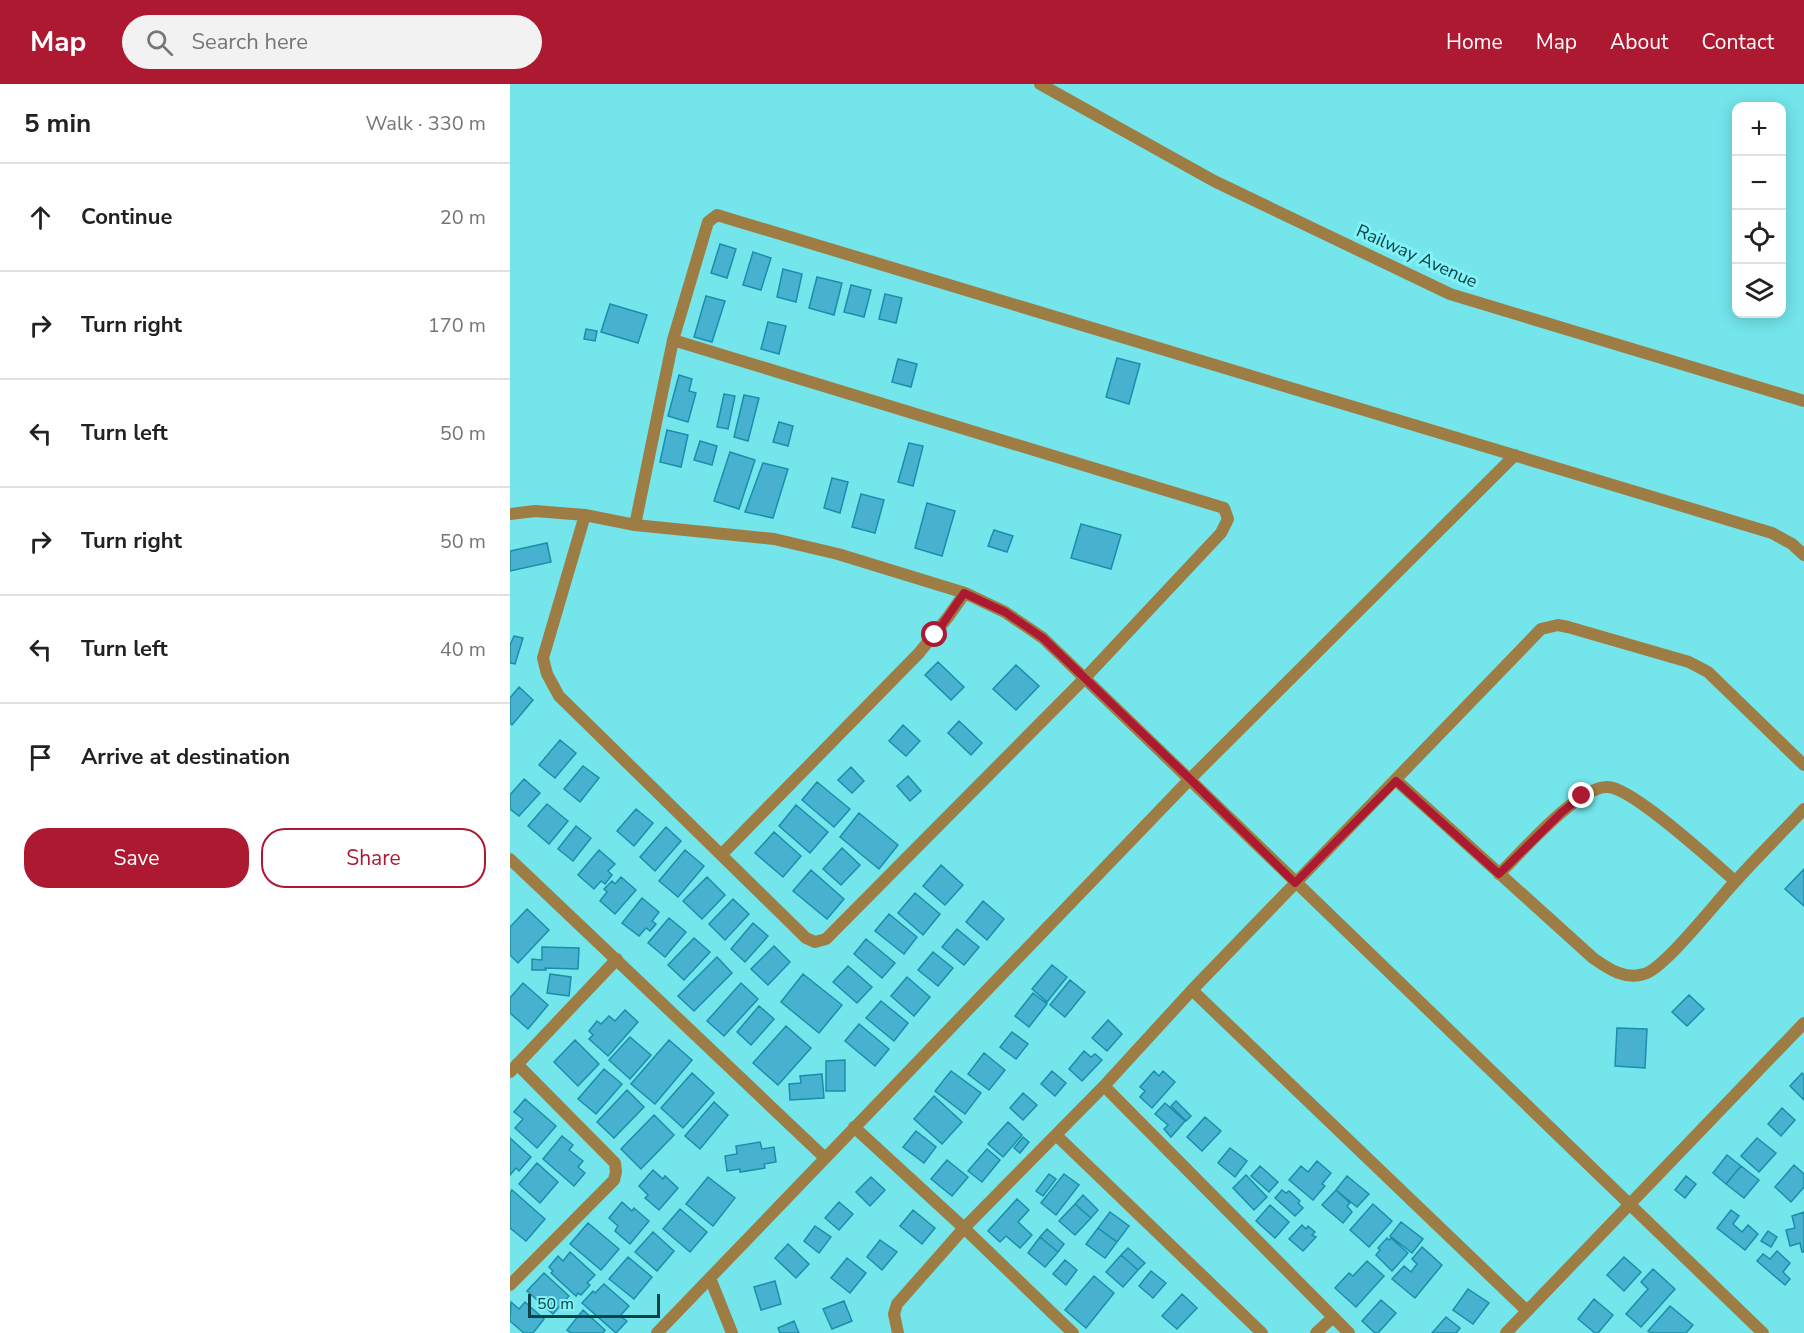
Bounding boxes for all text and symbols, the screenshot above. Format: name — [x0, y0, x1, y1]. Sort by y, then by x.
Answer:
search box — [122, 15, 542, 69]
text: Map — [30, 23, 86, 61]
icon: search — [143, 26, 176, 59]
text: Search here — [191, 27, 308, 57]
text: Home — [1446, 28, 1503, 56]
text: Map — [1536, 28, 1577, 56]
text: About — [1610, 28, 1668, 56]
text: Contact — [1701, 28, 1774, 56]
map controls — [1732, 102, 1786, 318]
button: + — [1732, 102, 1786, 156]
text: 5 min — [24, 106, 91, 141]
text: Walk · 330 m — [366, 110, 486, 137]
button: − — [1732, 156, 1786, 210]
icon: ahead — [24, 201, 57, 234]
text: Continue — [81, 202, 172, 232]
text: 20 m — [440, 204, 486, 231]
button: locate — [1732, 210, 1786, 264]
street label: Railway Avenue — [1353, 219, 1481, 293]
button: layers — [1732, 264, 1786, 318]
icon: right — [24, 309, 57, 342]
text: Turn right — [81, 310, 182, 340]
text: 170 m — [428, 312, 486, 339]
icon: left — [24, 417, 57, 450]
text: Turn left — [81, 418, 168, 448]
text: 50 m — [440, 420, 486, 447]
icon: right — [24, 525, 57, 558]
text: Turn right — [81, 526, 182, 556]
text: 50 m — [440, 528, 486, 555]
route start — [921, 621, 947, 647]
icon: left — [24, 633, 57, 666]
text: Turn left — [81, 634, 168, 664]
text: 40 m — [440, 636, 486, 663]
icon: arrive — [24, 741, 57, 774]
text: Arrive at destination — [81, 742, 290, 772]
route end — [1568, 782, 1594, 808]
button: Save — [24, 828, 249, 888]
button: Share — [261, 828, 486, 888]
scale bar — [528, 1291, 660, 1318]
text: 50 m — [537, 1293, 574, 1315]

